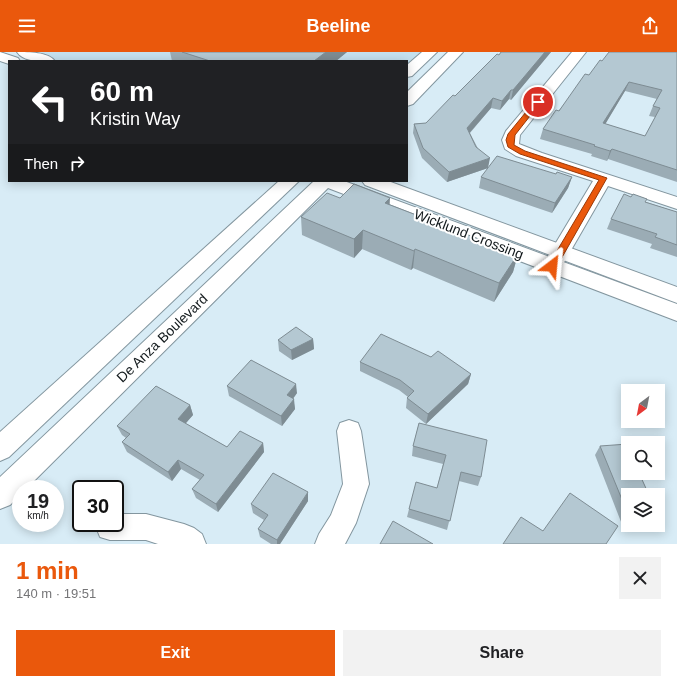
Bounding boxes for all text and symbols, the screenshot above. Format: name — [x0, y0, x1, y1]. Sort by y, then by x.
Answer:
icon: menu — [16, 15, 38, 37]
icon: share — [639, 15, 661, 37]
text: Beeline — [306, 16, 371, 36]
icon: left — [24, 76, 76, 128]
text: 60 m — [90, 76, 154, 107]
pin — [521, 85, 555, 119]
icon: arrive — [527, 91, 549, 113]
text: Kristin Way — [90, 109, 180, 129]
icon: right — [66, 152, 88, 174]
text: Then — [24, 155, 58, 172]
street label: Wicklund Crossing — [412, 206, 526, 262]
position arrow — [531, 245, 573, 287]
street label: De Anza Boulevard — [113, 291, 211, 385]
north arrow — [621, 384, 665, 428]
map controls — [621, 384, 665, 532]
button: search — [621, 436, 665, 480]
speed limit sign: 30 — [72, 480, 124, 532]
button: layers — [621, 488, 665, 532]
text: 19 — [27, 490, 49, 512]
text: km/h — [27, 510, 49, 521]
text: 1 min — [16, 557, 79, 584]
button: close — [619, 557, 661, 599]
text: 140 m · 19:51 — [16, 586, 96, 601]
button: Exit — [16, 630, 335, 676]
button: Share — [343, 630, 661, 676]

